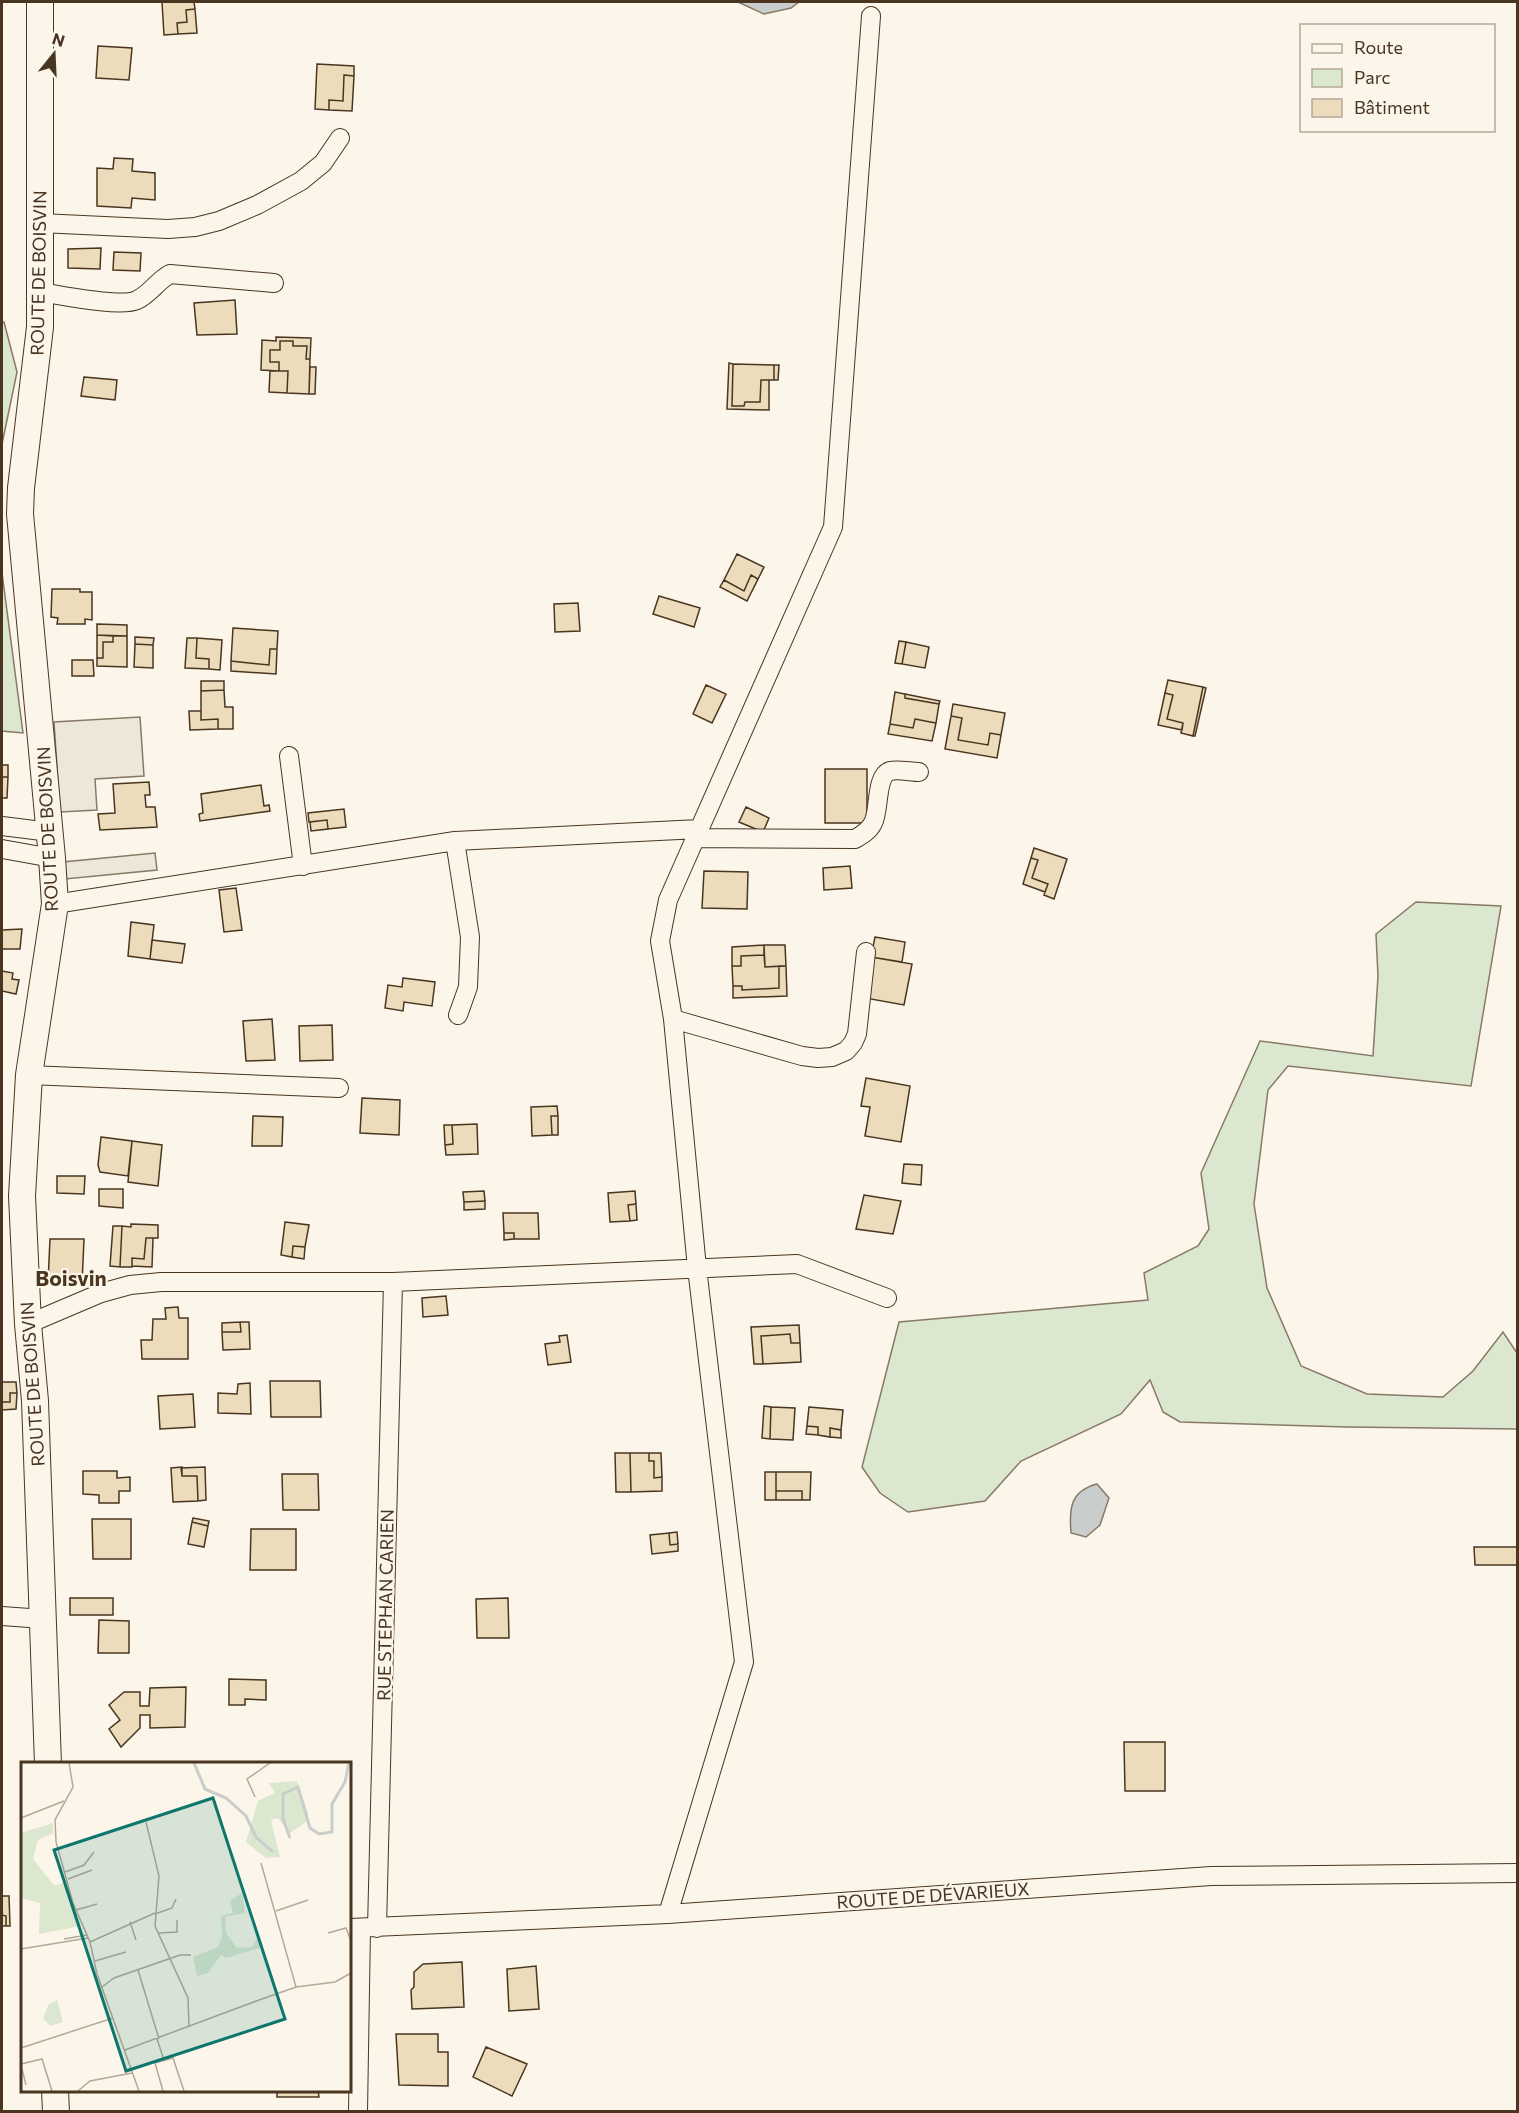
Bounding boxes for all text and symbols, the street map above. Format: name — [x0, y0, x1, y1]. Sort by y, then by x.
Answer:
north arrow — [24, 24, 84, 84]
legend — [1300, 24, 1495, 132]
text: N — [50, 28, 67, 50]
text: Route — [1354, 36, 1403, 58]
text: Parc — [1354, 66, 1391, 88]
text: Bâtiment — [1354, 96, 1430, 118]
street label: ROUTE DE BOISVIN — [26, 190, 50, 356]
street label: ROUTE DE BOISVIN — [32, 746, 62, 912]
district label: Boisvin — [35, 1265, 107, 1290]
street label: ROUTE DE BOISVIN — [15, 1301, 49, 1467]
street label: RUE STEPHAN CARIEN — [372, 1509, 398, 1701]
inset map — [21, 1762, 351, 2092]
street label: ROUTE DE DÉVARIEUX — [836, 1877, 1030, 1913]

